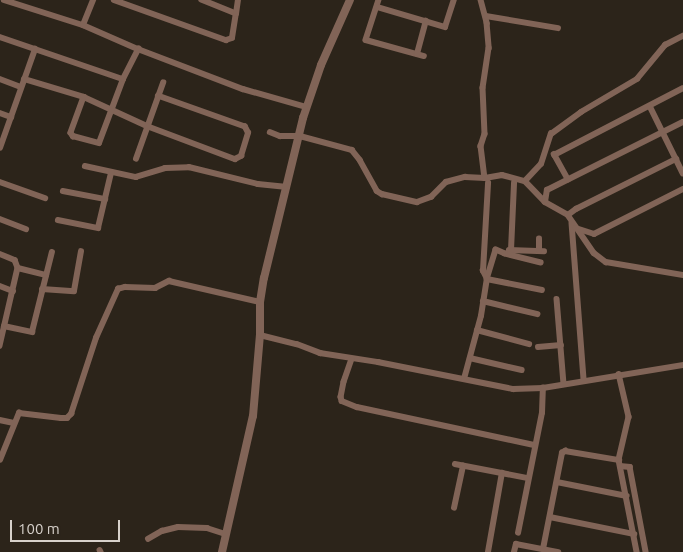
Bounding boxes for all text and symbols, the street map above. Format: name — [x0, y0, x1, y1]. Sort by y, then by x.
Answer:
scale bar — [12, 510, 122, 542]
text: 100 m — [18, 520, 60, 537]

